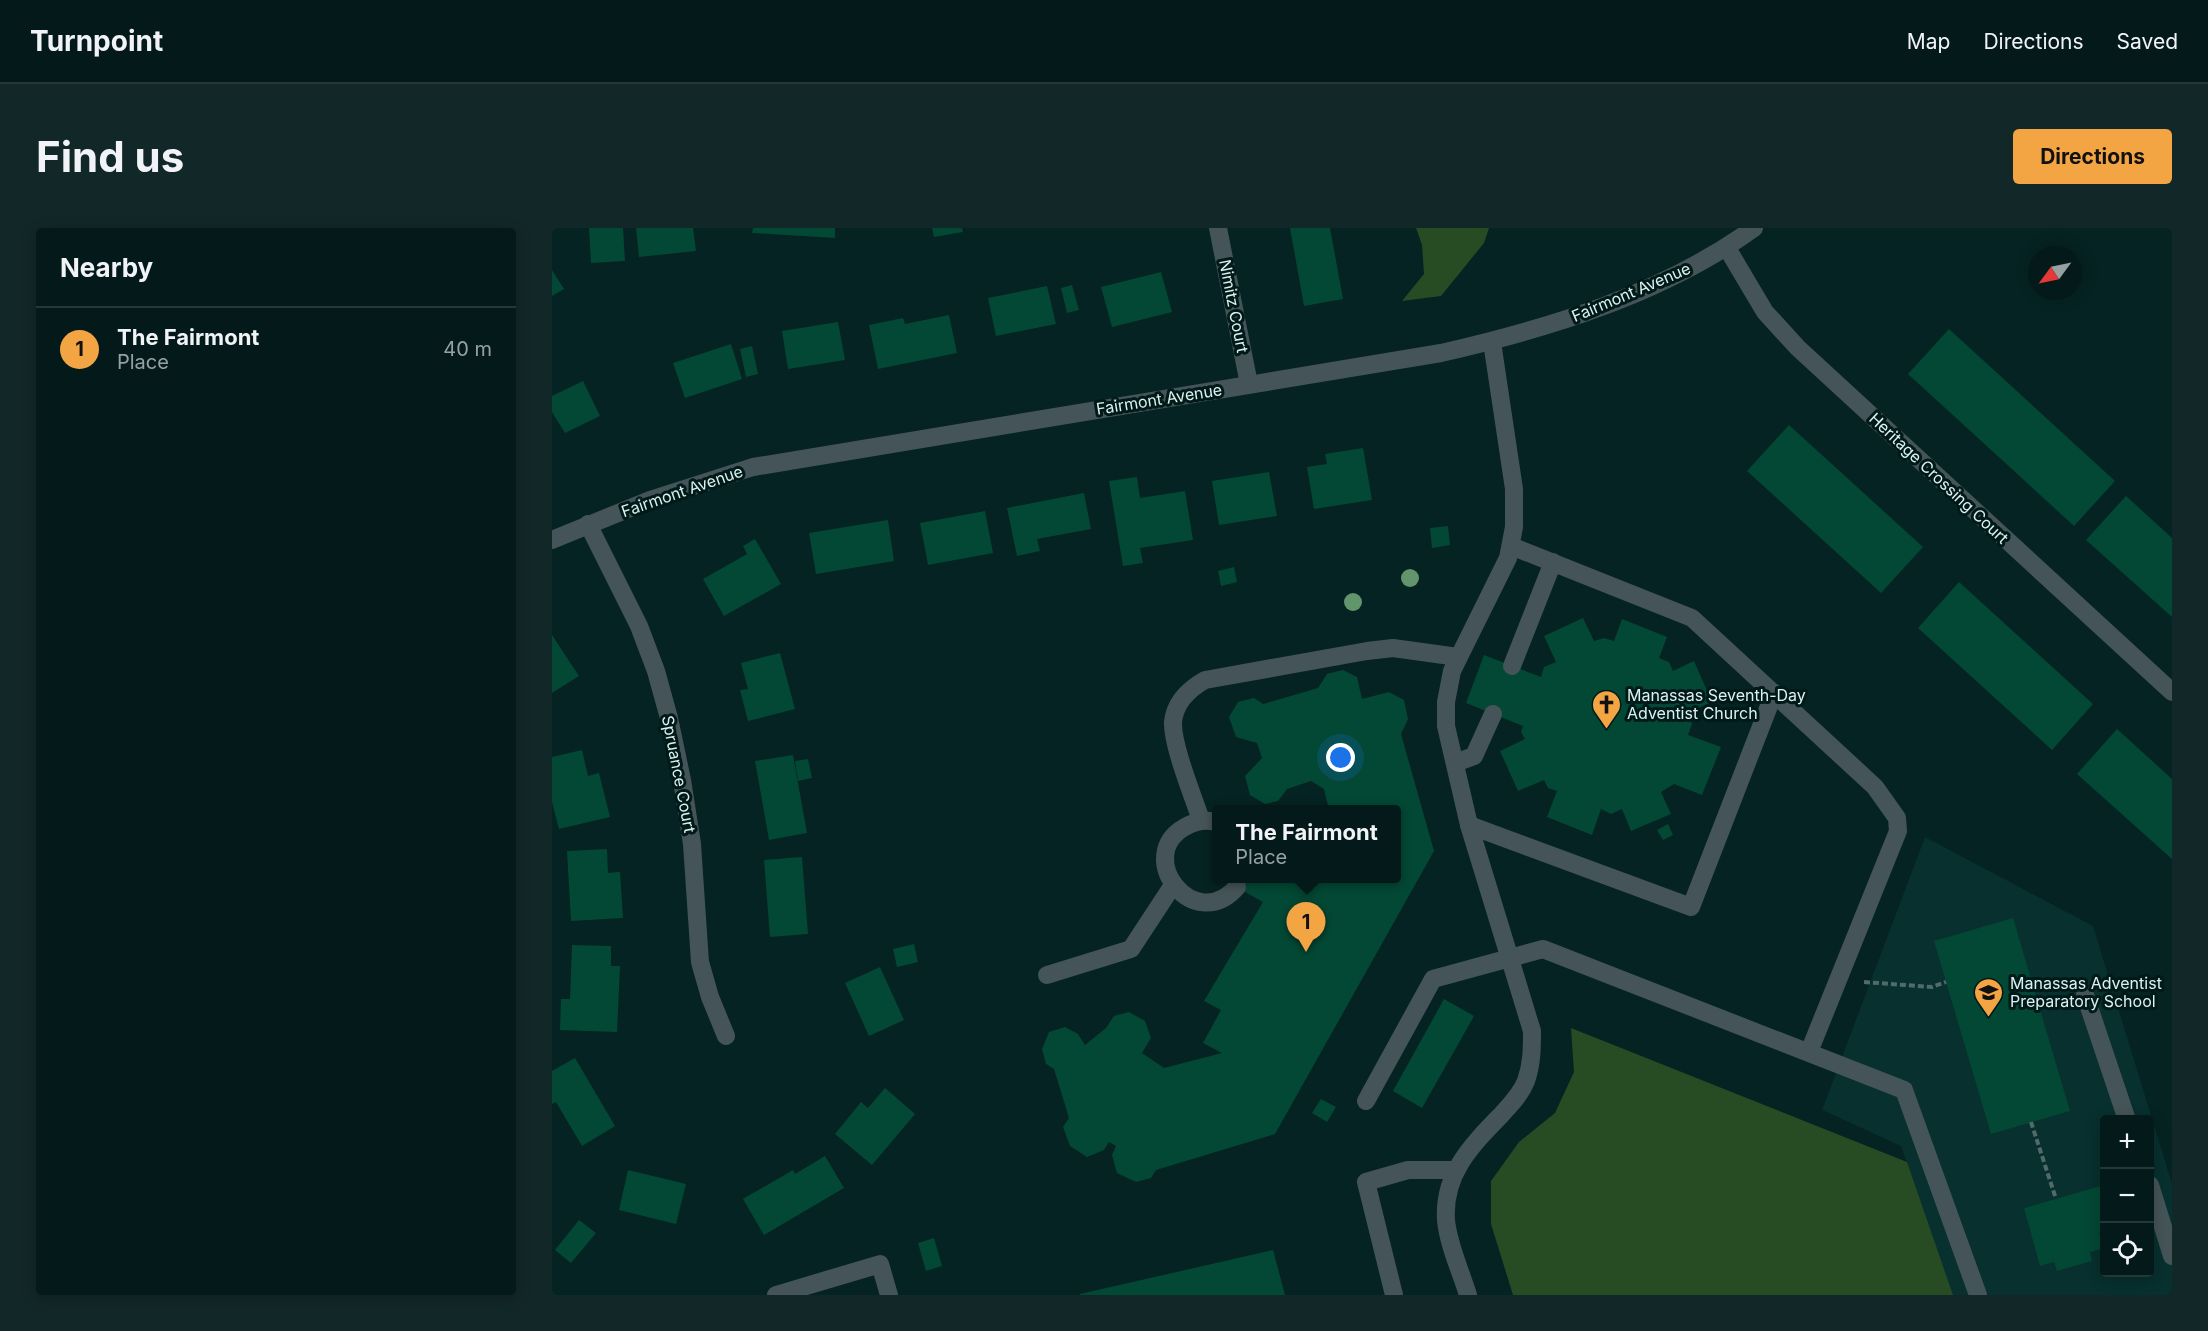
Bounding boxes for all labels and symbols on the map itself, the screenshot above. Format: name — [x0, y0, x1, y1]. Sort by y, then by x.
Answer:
north arrow — [2028, 246, 2082, 300]
street label: Nimitz Court — [1215, 258, 1253, 354]
street label: Fairmont Avenue — [1569, 258, 1693, 326]
street label: Fairmont Avenue — [1095, 379, 1223, 419]
street label: Heritage Crossing Court — [1865, 408, 2013, 548]
street label: Fairmont Avenue — [619, 461, 745, 521]
place label: Manassas Seventh-Day Adventist Church — [1627, 685, 1806, 723]
church icon: Manassas Seventh-Day Adventist Church — [1590, 688, 1622, 730]
street label: Spruance Court — [658, 714, 700, 834]
your location — [1326, 743, 1355, 772]
pin: 1 — [1286, 902, 1326, 952]
place label: Manassas Adventist Preparatory School — [2010, 973, 2162, 1011]
school or university icon: Manassas Adventist Preparatory School — [1973, 976, 2005, 1018]

